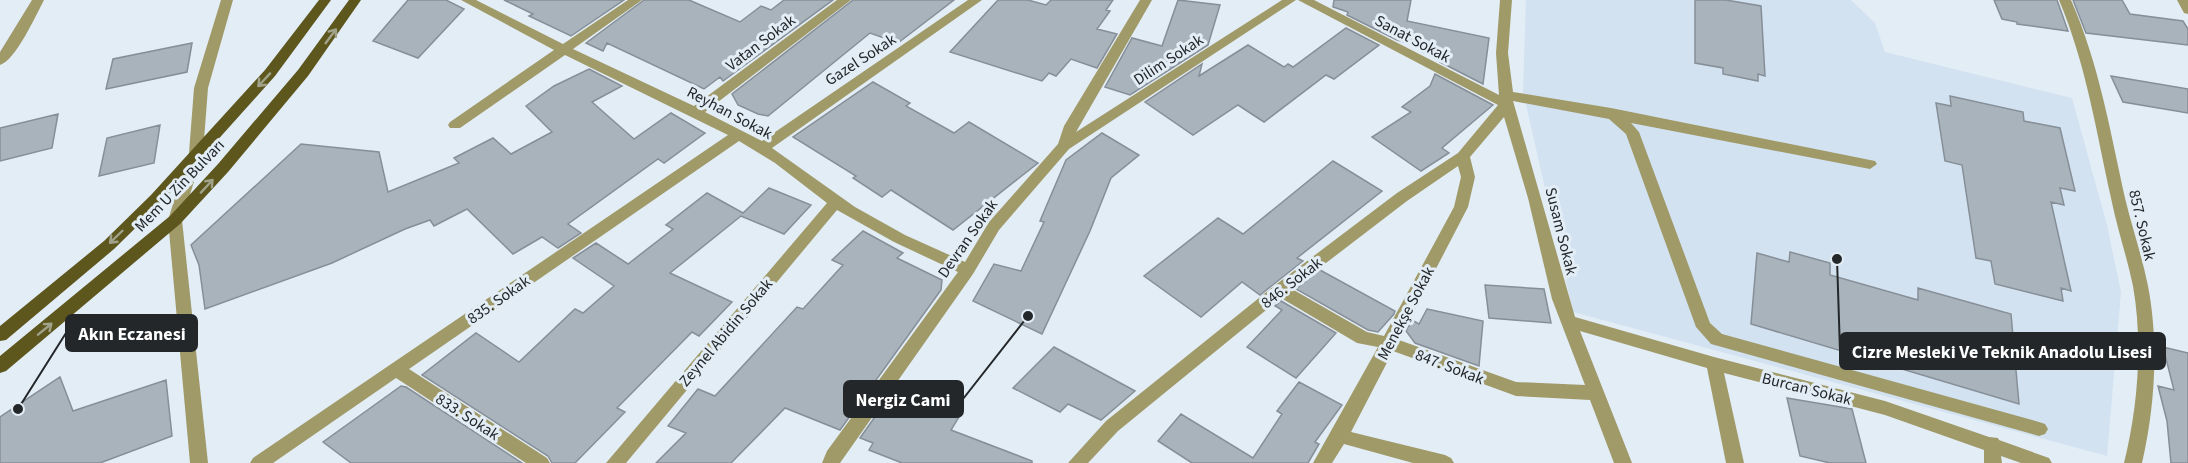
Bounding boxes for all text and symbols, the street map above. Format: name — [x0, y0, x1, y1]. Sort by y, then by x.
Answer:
street label: Vatan Sokak — [721, 9, 800, 76]
street label: Sanat Sokak — [1371, 10, 1454, 68]
one-way arrow — [325, 29, 337, 45]
street label: Gazel Sokak — [821, 29, 900, 91]
street label: Dilim Sokak — [1129, 29, 1208, 91]
one-way arrow — [256, 72, 271, 87]
street label: Reyhan Sokak — [683, 81, 776, 145]
street label: Mem U Zin Bulvarı — [130, 135, 230, 237]
one-way arrow — [199, 179, 213, 194]
street label: Susam Sokak — [1540, 185, 1583, 277]
street label: 857. Sokak — [2123, 188, 2161, 263]
street label: Devran Sokak — [933, 195, 1003, 282]
one-way arrow — [109, 230, 124, 245]
street label: 846. Sokak — [1256, 252, 1327, 314]
street label: Menekşe Sokak — [1372, 263, 1440, 364]
street label: 835. Sokak — [463, 270, 534, 329]
street label: Zeynel Abidin Sokak — [674, 274, 778, 391]
callout: Akın Eczanesi — [66, 315, 197, 351]
text: Akın Eczanesi — [77, 322, 186, 347]
one-way arrow — [37, 323, 53, 336]
callout: Cizre Mesleki Ve Teknik Anadolu Lisesi — [1840, 333, 2165, 369]
text: Cizre Mesleki Ve Teknik Anadolu Lisesi — [1852, 340, 2152, 365]
street label: 847. Sokak — [1412, 344, 1487, 390]
street label: Burcan Sokak — [1760, 367, 1854, 411]
callout: Nergiz Cami — [844, 381, 963, 417]
street label: 833. Sokak — [431, 388, 504, 446]
text: Nergiz Cami — [855, 388, 951, 413]

